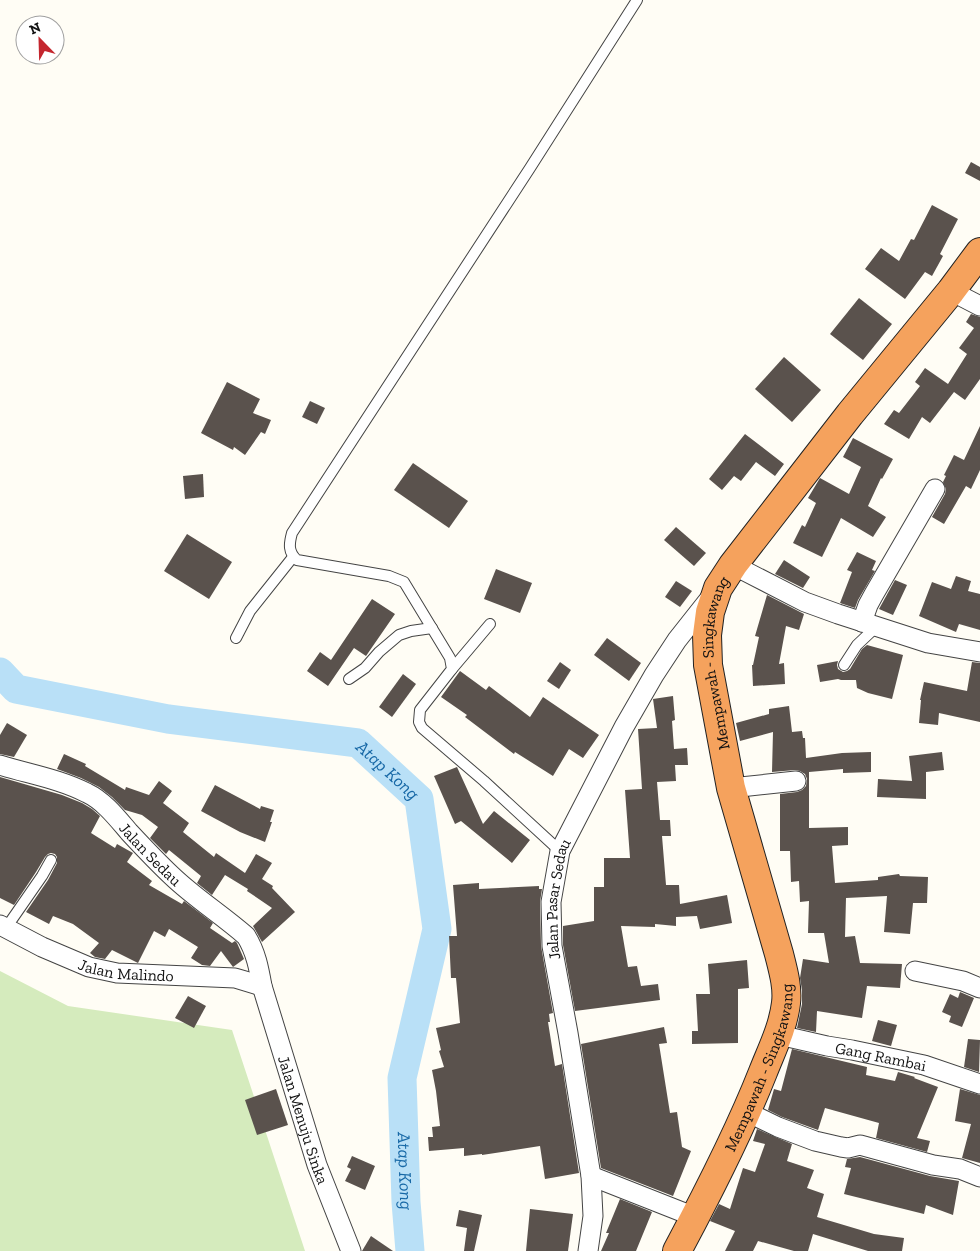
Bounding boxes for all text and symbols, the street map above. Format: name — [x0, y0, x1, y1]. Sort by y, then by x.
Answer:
north arrow — [15, 15, 65, 65]
text: N — [27, 18, 44, 38]
street label: Mempawah - Singkawang — [698, 572, 734, 751]
water label: Atap Kong — [351, 735, 424, 805]
street label: Jalan Sedau — [115, 819, 185, 890]
street label: Jalan Pasar Sedau — [542, 835, 575, 961]
street label: Jalan Malindo — [75, 955, 174, 985]
street label: Mempawah - Singkawang — [720, 983, 797, 1155]
street label: Gang Rambai — [834, 1038, 928, 1075]
street label: Jalan Menuju Sinka — [274, 1053, 333, 1187]
water label: Atap Kong — [393, 1131, 418, 1212]

